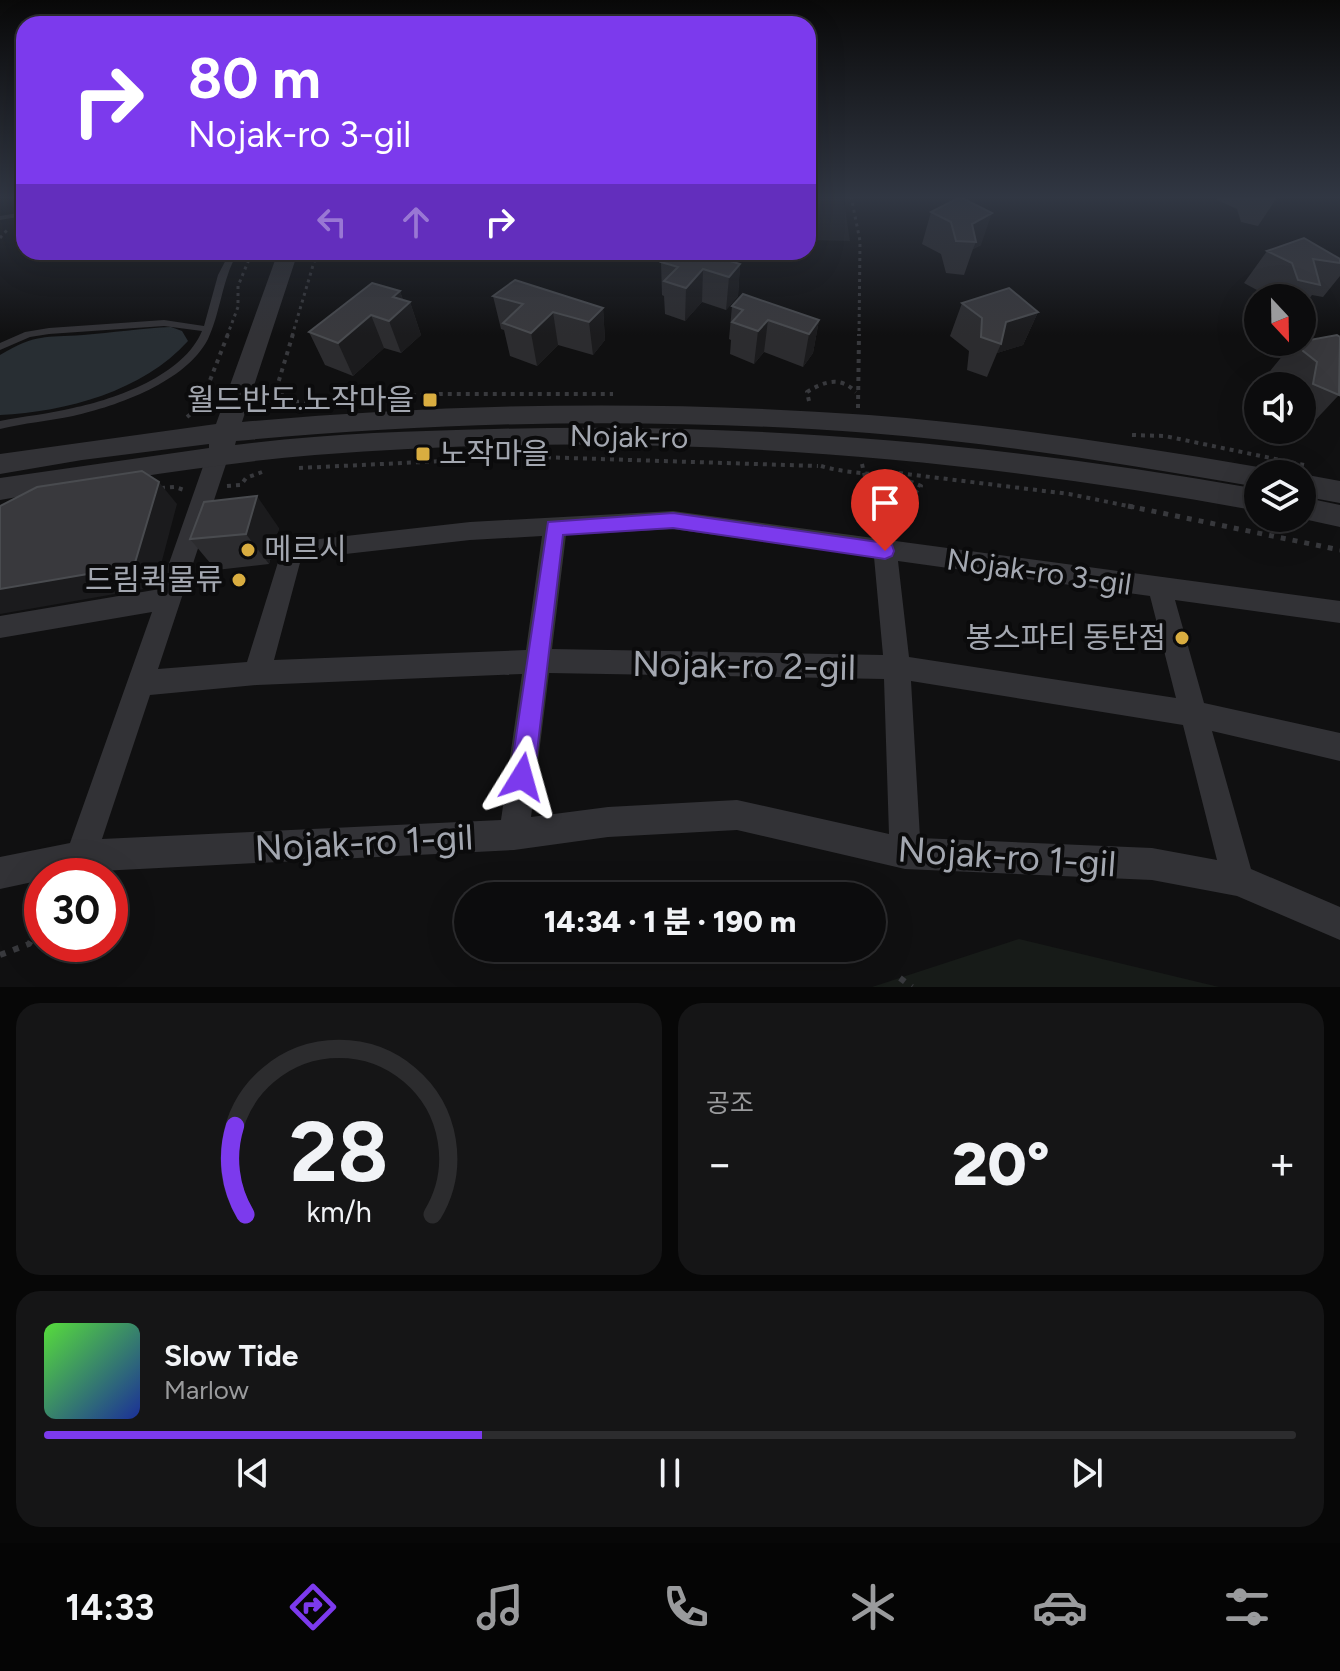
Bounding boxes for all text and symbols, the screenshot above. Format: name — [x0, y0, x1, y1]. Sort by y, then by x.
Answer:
text: 80 m — [188, 45, 321, 112]
icon: right — [56, 48, 160, 152]
text: Nojak-ro 3-gil — [188, 113, 411, 156]
icon: left — [310, 200, 354, 244]
icon: ahead — [394, 200, 438, 244]
icon: right — [478, 200, 522, 244]
north arrow — [1244, 284, 1316, 356]
map controls — [1244, 284, 1316, 532]
button: sound — [1244, 372, 1316, 444]
place label: 월드반도.노작마을 — [187, 381, 414, 418]
marker: 월드반도.노작마을 — [421, 391, 439, 409]
street label: Nojak-ro — [569, 417, 689, 456]
place label: 노작마을 — [439, 435, 549, 472]
marker: 노작마을 — [414, 445, 432, 463]
button: layers — [1244, 460, 1316, 532]
pin — [851, 469, 919, 551]
icon: arrive — [863, 481, 907, 525]
place label: 메르시 — [264, 531, 347, 568]
street label: Nojak-ro 3-gil — [944, 540, 1134, 603]
marker: 메르시 — [239, 541, 257, 559]
place label: 드림퀵물류 — [85, 561, 223, 598]
marker: 드림퀵물류 — [230, 571, 248, 589]
place label: 봉스파티 동탄점 — [965, 619, 1166, 656]
marker: 봉스파티 동탄점 — [1173, 629, 1191, 647]
street label: Nojak-ro 2-gil — [632, 642, 856, 689]
position arrow — [480, 735, 564, 819]
street label: Nojak-ro 1-gil — [254, 815, 474, 870]
street label: Nojak-ro 1-gil — [896, 827, 1117, 886]
speed limit sign: 30 — [24, 858, 128, 962]
text: 14:34 · 1 분 · 190 m — [544, 903, 796, 940]
text: 공조 — [706, 1087, 754, 1119]
text: 28 — [289, 1102, 389, 1202]
text: 20° — [952, 1128, 1050, 1200]
text: − — [706, 1137, 733, 1190]
text: + — [1269, 1137, 1296, 1190]
text: km/h — [306, 1195, 372, 1229]
text: Slow Tide — [164, 1337, 298, 1374]
text: Marlow — [164, 1374, 249, 1406]
icon: previous — [231, 1451, 275, 1495]
icon: pause — [648, 1451, 692, 1495]
icon: next — [1065, 1451, 1109, 1495]
icon: directions — [285, 1579, 341, 1635]
icon: music — [472, 1579, 528, 1635]
icon: phone — [658, 1579, 714, 1635]
icon: climate — [845, 1579, 901, 1635]
icon: car — [1032, 1579, 1088, 1635]
icon: filters — [1219, 1579, 1275, 1635]
text: 14:33 — [65, 1586, 154, 1629]

